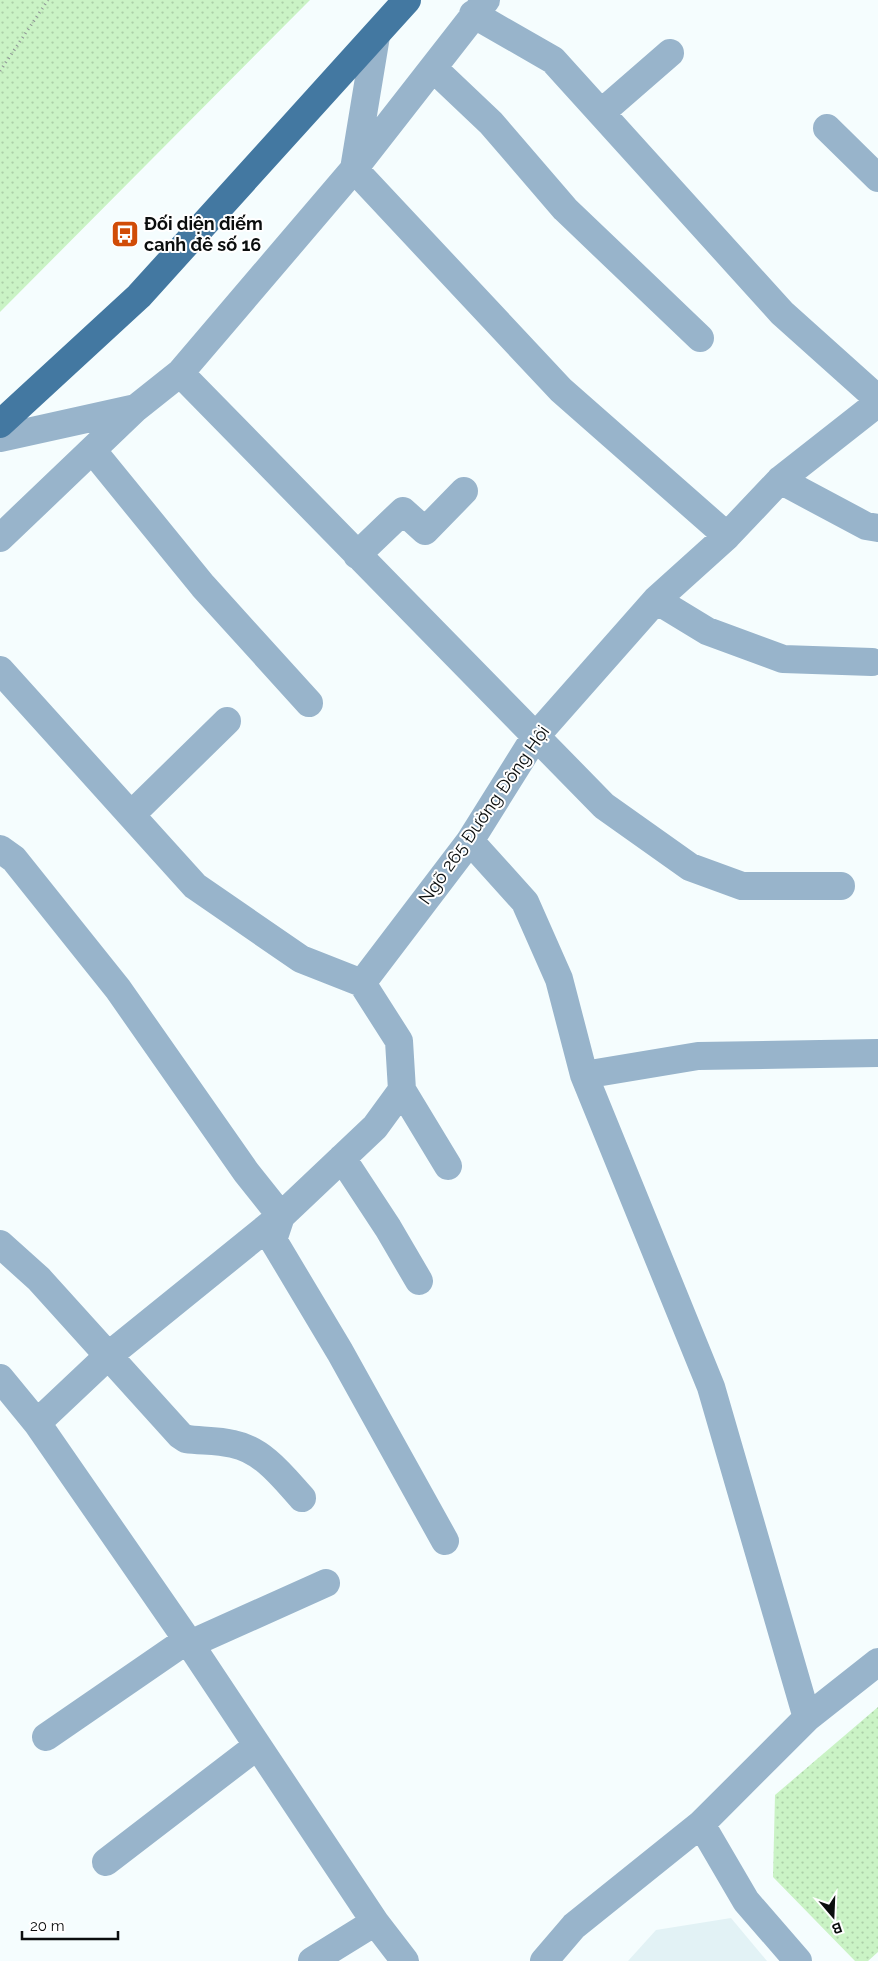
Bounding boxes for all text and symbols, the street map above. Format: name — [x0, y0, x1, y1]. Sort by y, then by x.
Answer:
place label: Đối diện điếm canh đê số 16 — [144, 213, 263, 255]
bus stop icon: Đối diện điếm canh đê số 16 — [110, 219, 140, 249]
street label: Ngõ 265 Đường Đông Hội — [414, 721, 553, 908]
north arrow — [808, 1891, 858, 1941]
scale bar — [22, 1908, 119, 1940]
text: 20 m — [30, 1917, 65, 1935]
text: B — [830, 1919, 844, 1938]

